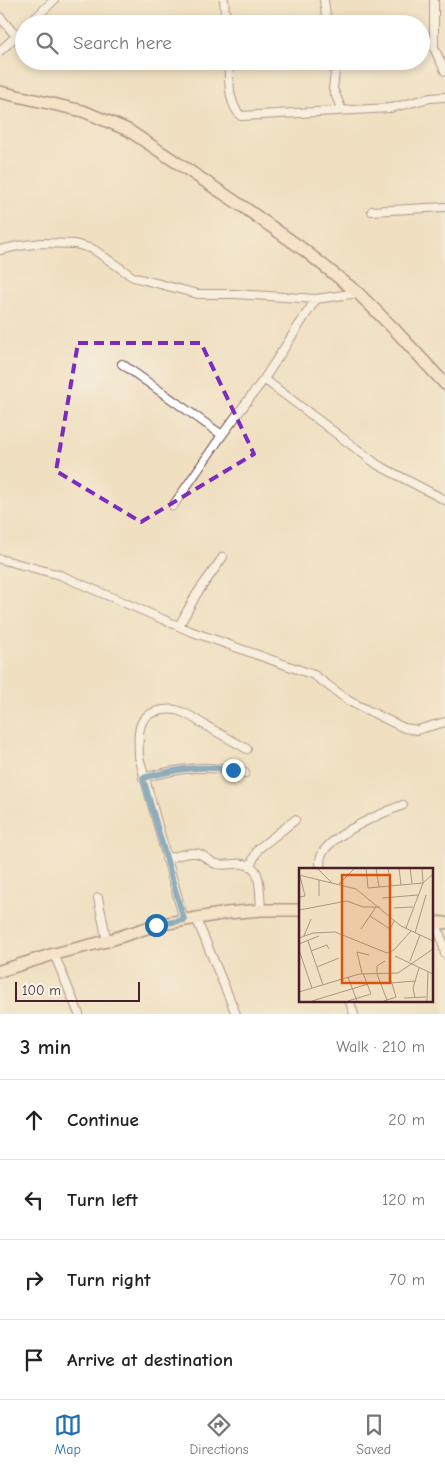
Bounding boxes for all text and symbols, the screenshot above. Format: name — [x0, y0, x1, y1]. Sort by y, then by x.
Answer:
search box — [15, 15, 430, 70]
icon: search — [33, 29, 61, 57]
text: Search here — [73, 32, 172, 54]
route end — [222, 759, 245, 782]
inset map — [299, 868, 432, 1002]
route start — [145, 914, 168, 937]
scale bar — [15, 979, 140, 1002]
text: 100 m — [22, 982, 61, 999]
text: 3 min — [20, 1035, 71, 1059]
text: Walk · 210 m — [336, 1038, 425, 1056]
icon: ahead — [20, 1106, 48, 1134]
text: Continue — [67, 1109, 139, 1131]
text: 20 m — [388, 1111, 425, 1129]
icon: left — [20, 1186, 48, 1214]
text: Turn left — [67, 1189, 138, 1211]
text: 120 m — [382, 1191, 425, 1209]
icon: right — [20, 1266, 48, 1294]
text: Turn right — [67, 1269, 151, 1291]
text: 70 m — [389, 1271, 425, 1289]
icon: arrive — [20, 1346, 48, 1374]
text: Arrive at destination — [67, 1349, 233, 1371]
tab: Map — [54, 1411, 82, 1458]
tab: Directions — [189, 1411, 249, 1458]
tab: Saved — [356, 1411, 391, 1458]

